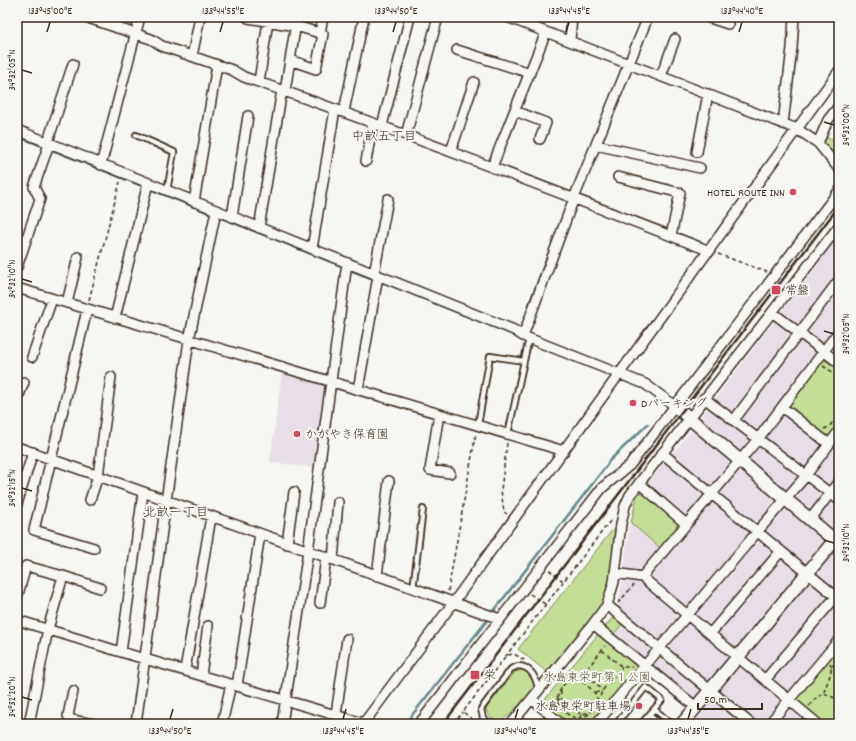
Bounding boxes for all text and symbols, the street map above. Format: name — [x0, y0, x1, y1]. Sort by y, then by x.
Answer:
text: 133°45'00"E — [28, 5, 72, 19]
text: 133°44'55"E — [202, 5, 244, 19]
text: 133°44'50"E — [375, 5, 418, 19]
text: 133°44'45"E — [548, 5, 590, 19]
text: 133°44'40"E — [721, 5, 764, 19]
text: 34°32'05"N — [6, 49, 20, 91]
text: 34°32'00"N — [840, 104, 854, 146]
district label: 中畝五丁目 — [351, 128, 417, 147]
place label: HOTEL ROUTE INN — [707, 185, 785, 202]
marker: HOTEL ROUTE INN — [788, 187, 798, 197]
text: 34°32'10"N — [6, 260, 20, 298]
place label: 常盤 — [785, 283, 809, 300]
marker: 常盤 — [770, 284, 782, 296]
text: 34°32'05"N — [840, 313, 854, 355]
place label: Dパーキング — [641, 396, 707, 413]
marker: Dパーキング — [628, 398, 638, 408]
place label: かがやき保育園 — [305, 427, 389, 444]
marker: かがやき保育園 — [292, 429, 302, 439]
text: 34°32'15"N — [6, 469, 20, 507]
district label: 北畝一丁目 — [143, 504, 209, 523]
text: 34°32'10"N — [840, 524, 854, 562]
place label: 栄 — [484, 668, 496, 685]
marker: 栄 — [469, 669, 481, 681]
park label: 水島東栄町第１公園 — [543, 670, 651, 687]
text: 34°32'20"N — [6, 676, 20, 717]
scale bar — [698, 685, 762, 711]
text: 50 m — [704, 692, 727, 709]
place label: 水島東栄町駐車場 — [535, 699, 631, 716]
marker: 水島東栄町駐車場 — [634, 701, 644, 711]
text: 133°44'50"E — [149, 725, 192, 739]
text: 133°44'45"E — [322, 725, 364, 739]
text: 133°44'40"E — [494, 725, 537, 739]
text: 133°44'35"E — [667, 725, 709, 739]

